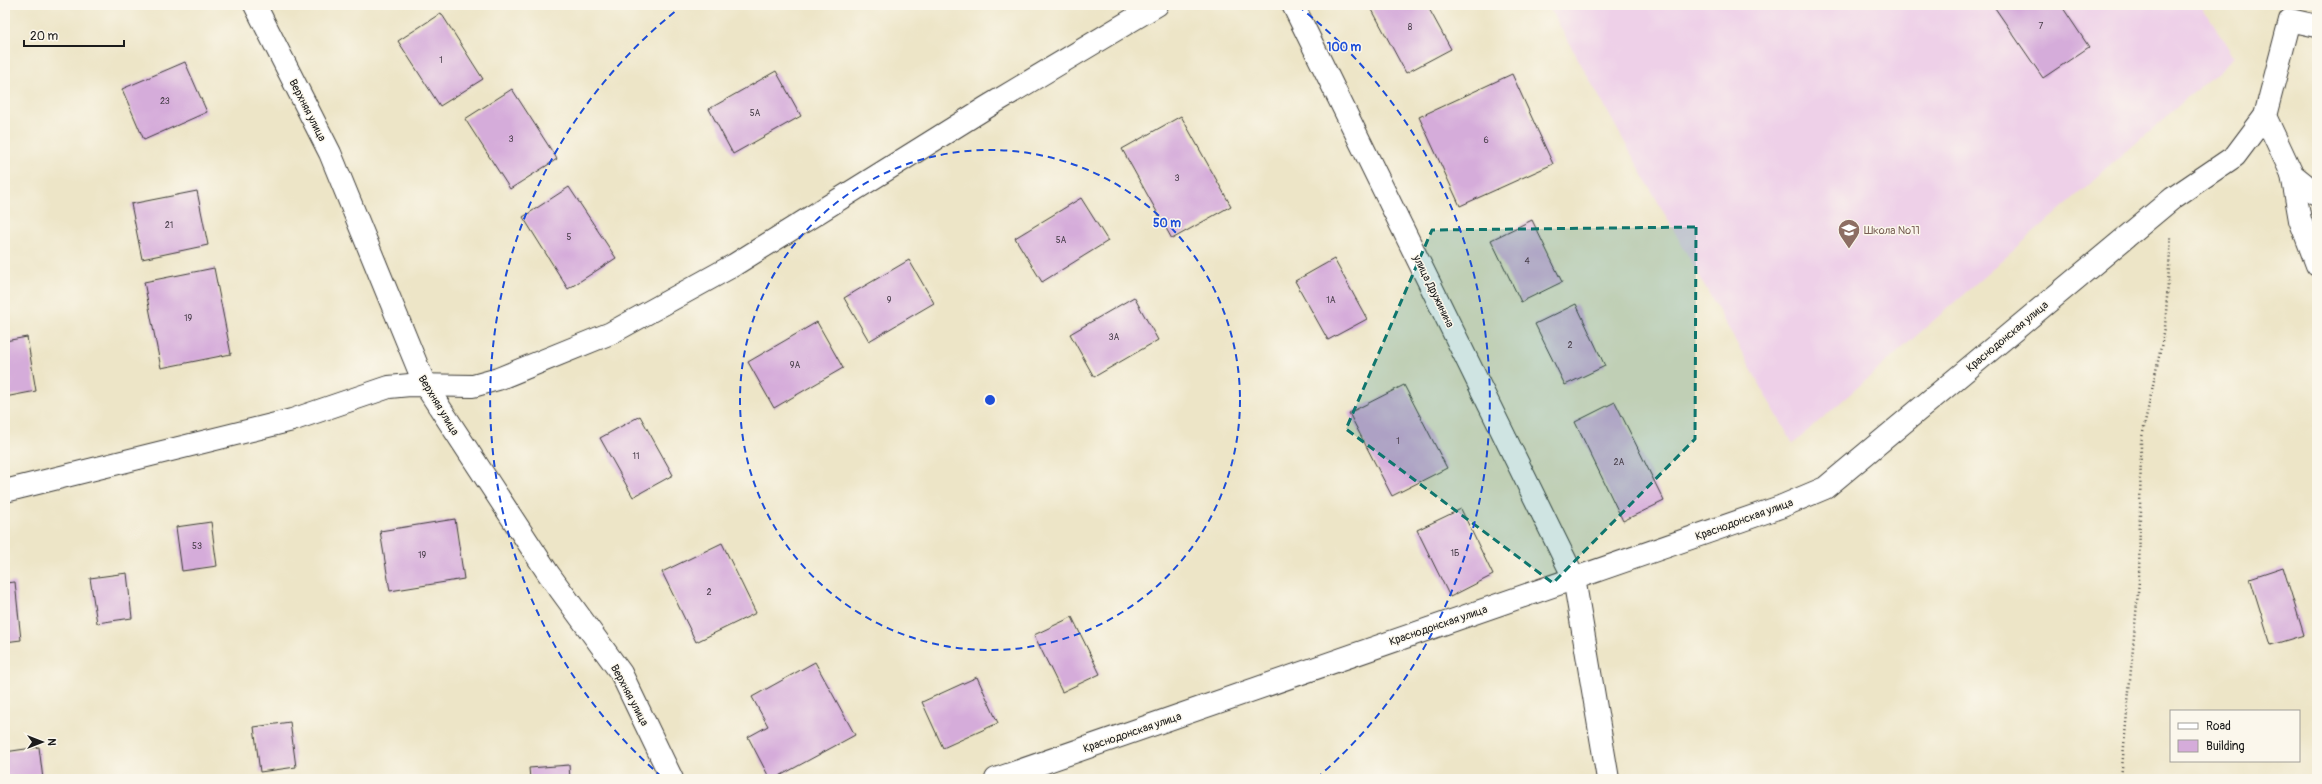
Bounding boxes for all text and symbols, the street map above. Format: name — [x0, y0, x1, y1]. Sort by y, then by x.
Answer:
house number: 7 — [2039, 21, 2044, 32]
scale bar — [24, 22, 124, 48]
house number: 8 — [1408, 22, 1413, 33]
text: 20 m — [30, 29, 59, 44]
text: 100 m — [1327, 40, 1362, 55]
house number: 1 — [439, 55, 443, 66]
street label: Верхняя улица — [286, 77, 329, 143]
house number: 23 — [160, 96, 170, 107]
house number: 5А — [750, 108, 761, 119]
house number: 3 — [508, 134, 514, 145]
house number: 6 — [1483, 135, 1489, 146]
house number: 3 — [1174, 173, 1180, 184]
text: 50 m — [1153, 216, 1181, 231]
school or university icon: Школа №11 — [1836, 217, 1862, 250]
house number: 21 — [165, 220, 173, 231]
place label: Школа №11 — [1864, 224, 1920, 237]
house number: 5 — [567, 232, 572, 243]
house number: 5А — [1056, 235, 1067, 246]
street label: улица Дружинина — [1410, 252, 1457, 330]
house number: 4 — [1524, 256, 1530, 267]
house number: 9 — [887, 295, 892, 306]
house number: 1А — [1326, 295, 1336, 306]
street label: Краснодонская улица — [1964, 298, 2051, 374]
house number: 19 — [184, 313, 192, 324]
house number: 3А — [1109, 332, 1120, 343]
house number: 2 — [1567, 340, 1573, 351]
house number: 9А — [790, 360, 800, 371]
street label: Верхняя улица — [416, 373, 462, 438]
centre of rings — [983, 393, 997, 407]
house number: 1 — [1396, 436, 1400, 447]
house number: 11 — [632, 451, 640, 462]
house number: 2А — [1614, 457, 1625, 468]
street label: Краснодонская улица — [1694, 496, 1795, 543]
house number: 53 — [192, 541, 202, 552]
house number: 1Б — [1451, 548, 1459, 559]
house number: 19 — [418, 550, 426, 561]
house number: 2 — [706, 587, 712, 598]
street label: Краснодонская улица — [1387, 603, 1489, 648]
street label: Верхняя улица — [608, 662, 651, 728]
street label: Краснодонская улица — [1081, 710, 1183, 755]
legend — [2170, 710, 2300, 762]
text: Road — [2206, 719, 2231, 734]
north arrow — [22, 722, 62, 762]
text: N — [45, 738, 58, 746]
text: Building — [2206, 739, 2245, 754]

